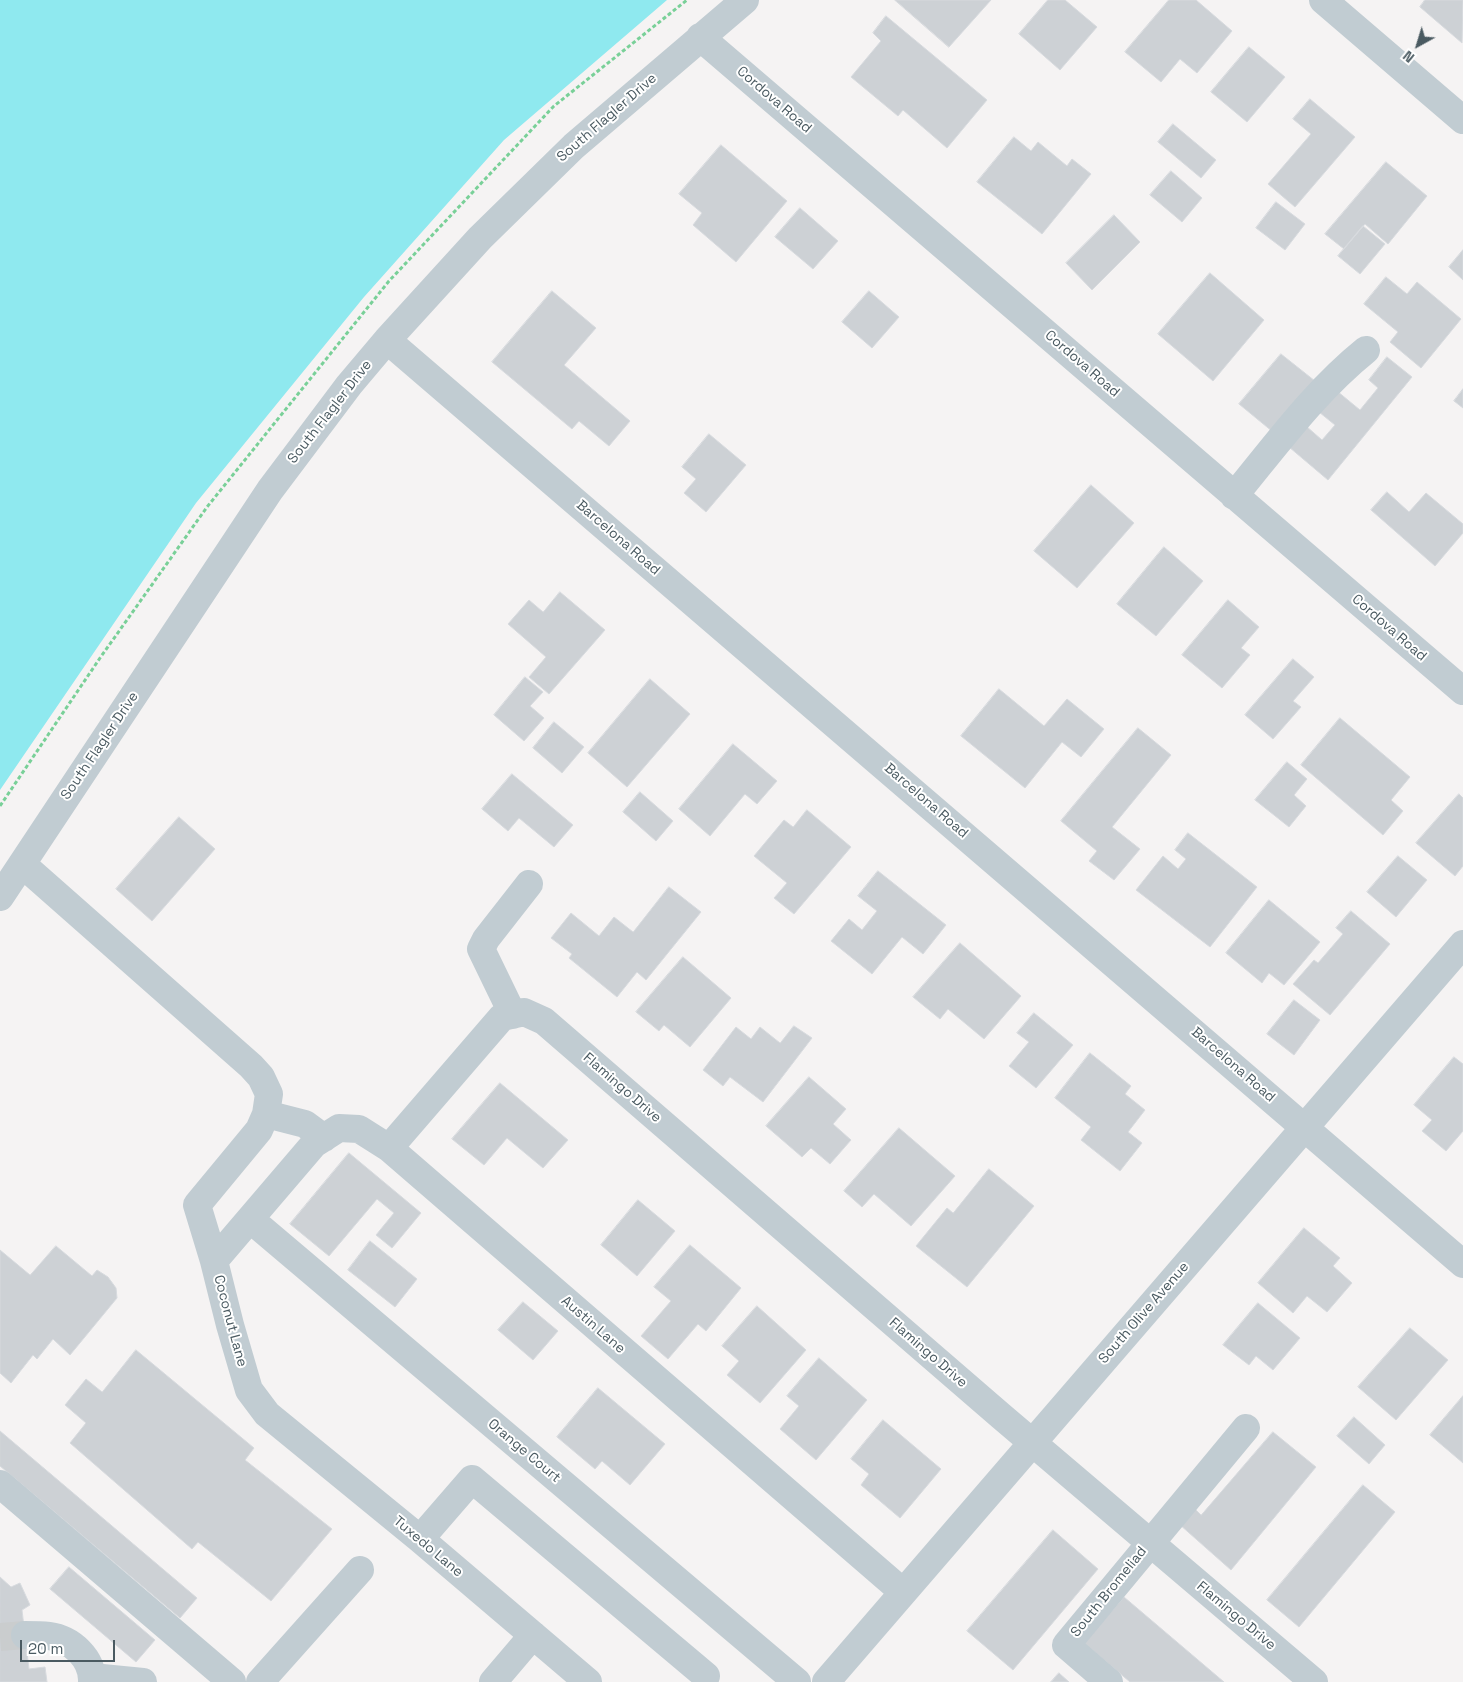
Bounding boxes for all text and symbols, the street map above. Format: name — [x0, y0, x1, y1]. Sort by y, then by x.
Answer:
north arrow — [1393, 20, 1443, 70]
text: N — [1399, 47, 1418, 67]
street label: Cordova Road — [733, 63, 815, 137]
street label: South Flagler Drive — [554, 70, 660, 166]
street label: Cordova Road — [1041, 327, 1123, 401]
street label: South Flagler Drive — [284, 357, 376, 467]
street label: Barcelona Road — [573, 497, 663, 579]
street label: Cordova Road — [1348, 591, 1430, 665]
street label: South Flagler Drive — [58, 689, 142, 803]
street label: Barcelona Road — [881, 760, 971, 842]
street label: Barcelona Road — [1188, 1024, 1278, 1106]
street label: Flamingo Drive — [580, 1050, 664, 1126]
street label: South Olive Avenue — [1095, 1259, 1193, 1367]
street label: Coconut Lane — [210, 1273, 250, 1369]
street label: Austin Lane — [558, 1293, 628, 1357]
street label: Flamingo Drive — [886, 1315, 970, 1391]
street label: Orange Court — [484, 1416, 564, 1486]
street label: Tuxedo Lane — [390, 1513, 466, 1581]
street label: South Bromeliad — [1067, 1543, 1151, 1641]
street label: Flamingo Drive — [1193, 1578, 1279, 1654]
scale bar — [22, 1630, 118, 1662]
text: 20 m — [28, 1639, 63, 1658]

